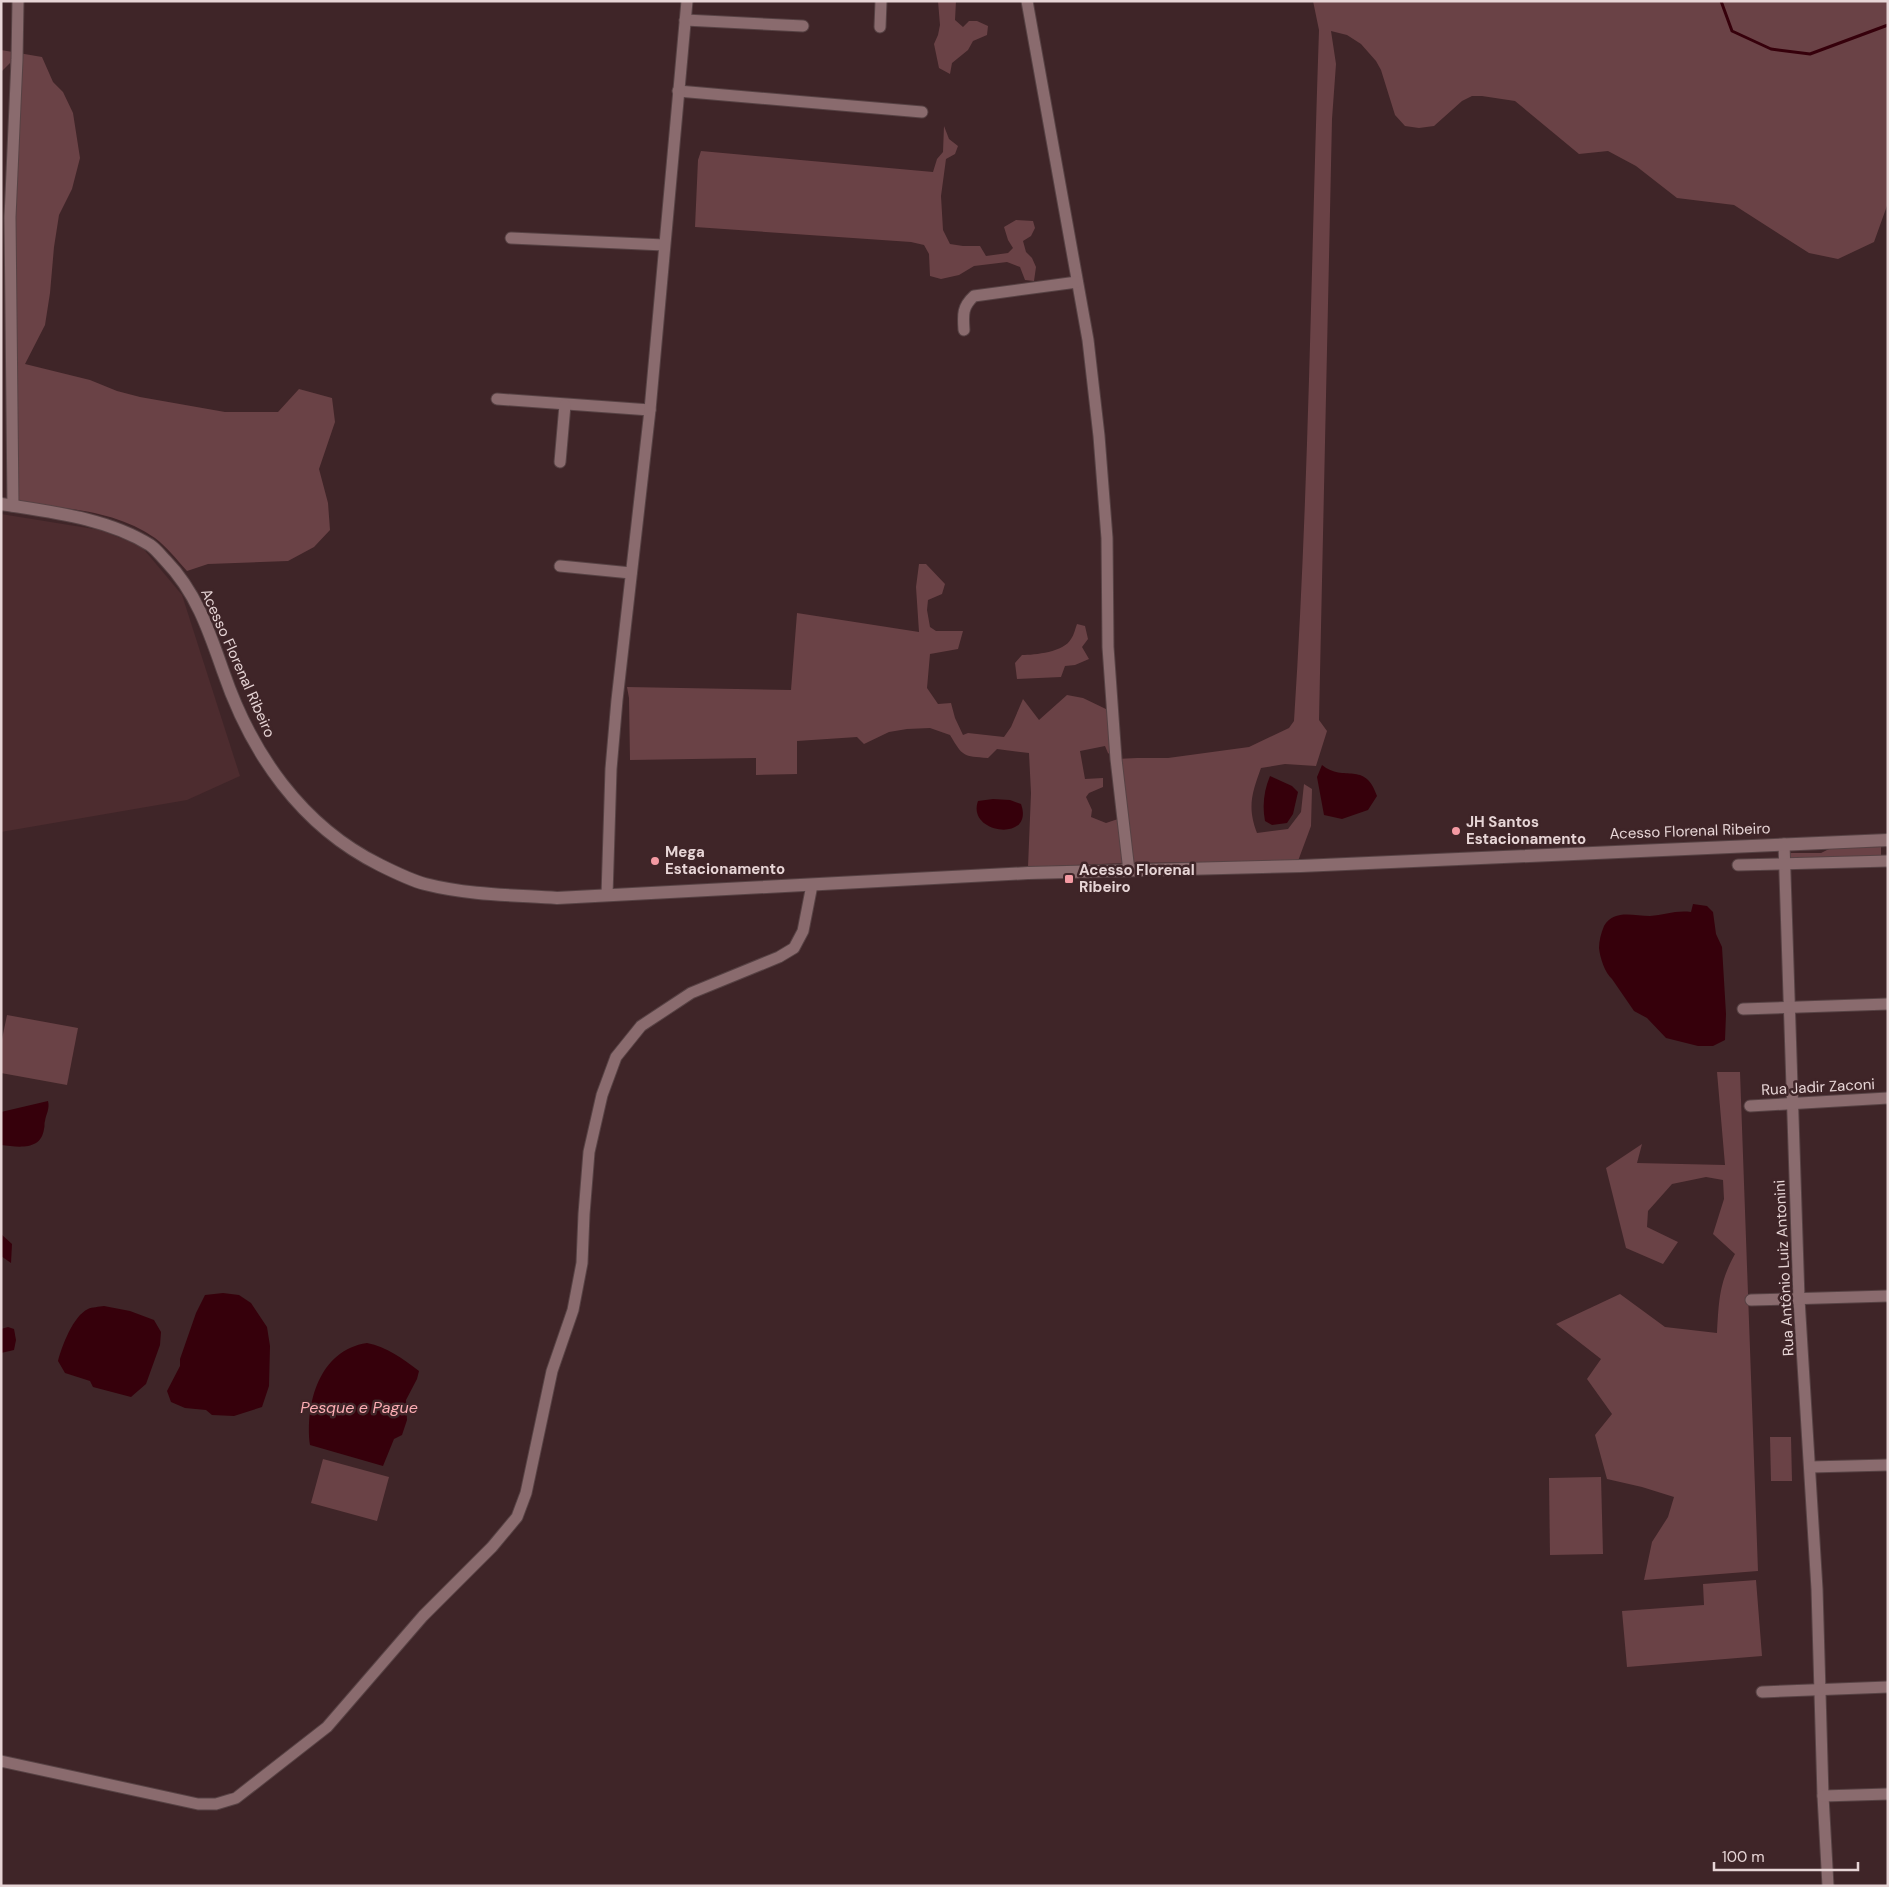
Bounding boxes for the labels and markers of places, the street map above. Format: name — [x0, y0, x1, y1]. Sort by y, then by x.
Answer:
place label: JH Santos Estacionamento — [1466, 812, 1586, 849]
marker: JH Santos Estacionamento — [1450, 825, 1462, 837]
place label: Mega Estacionamento — [665, 842, 785, 879]
marker: Mega Estacionamento — [649, 855, 661, 867]
place label: Acesso Florenal Ribeiro — [1079, 860, 1195, 897]
marker: Acesso Florenal Ribeiro — [1063, 873, 1075, 885]

